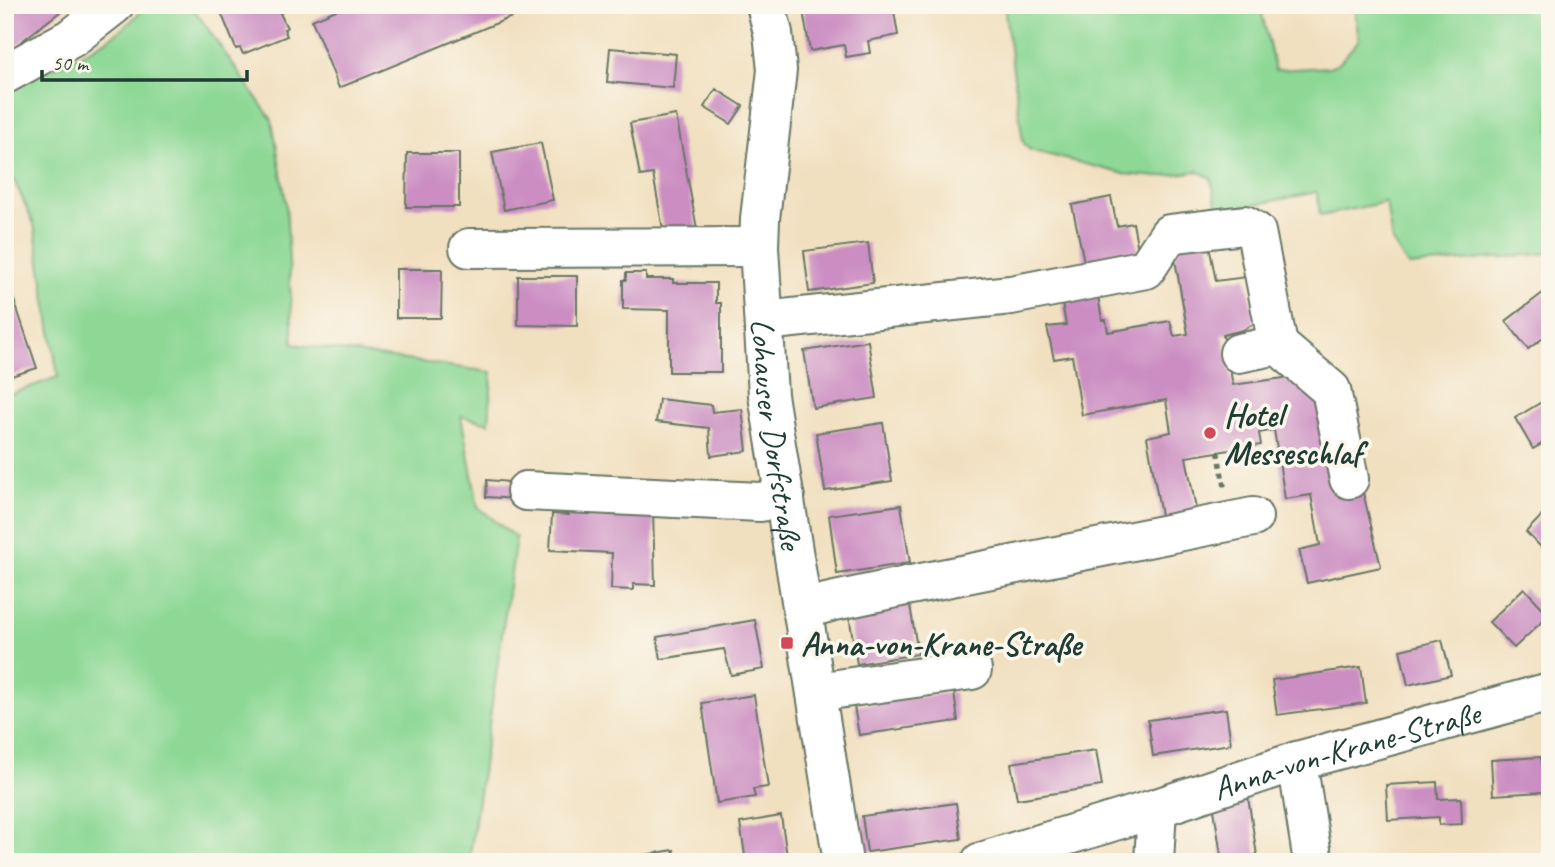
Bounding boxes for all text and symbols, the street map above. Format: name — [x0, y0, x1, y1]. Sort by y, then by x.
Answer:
scale bar — [42, 38, 247, 82]
text: 50 m — [52, 50, 90, 76]
street label: Lohauser Dorfstraße — [741, 318, 813, 554]
place label: Hotel Messeschlaf — [1224, 394, 1369, 474]
marker: Hotel Messeschlaf — [1202, 425, 1218, 441]
place label: Anna-von-Krane-Straße — [801, 623, 1084, 665]
marker: Anna-von-Krane-Straße — [779, 635, 795, 651]
street label: Anna-von-Krane-Straße — [1207, 692, 1487, 810]

